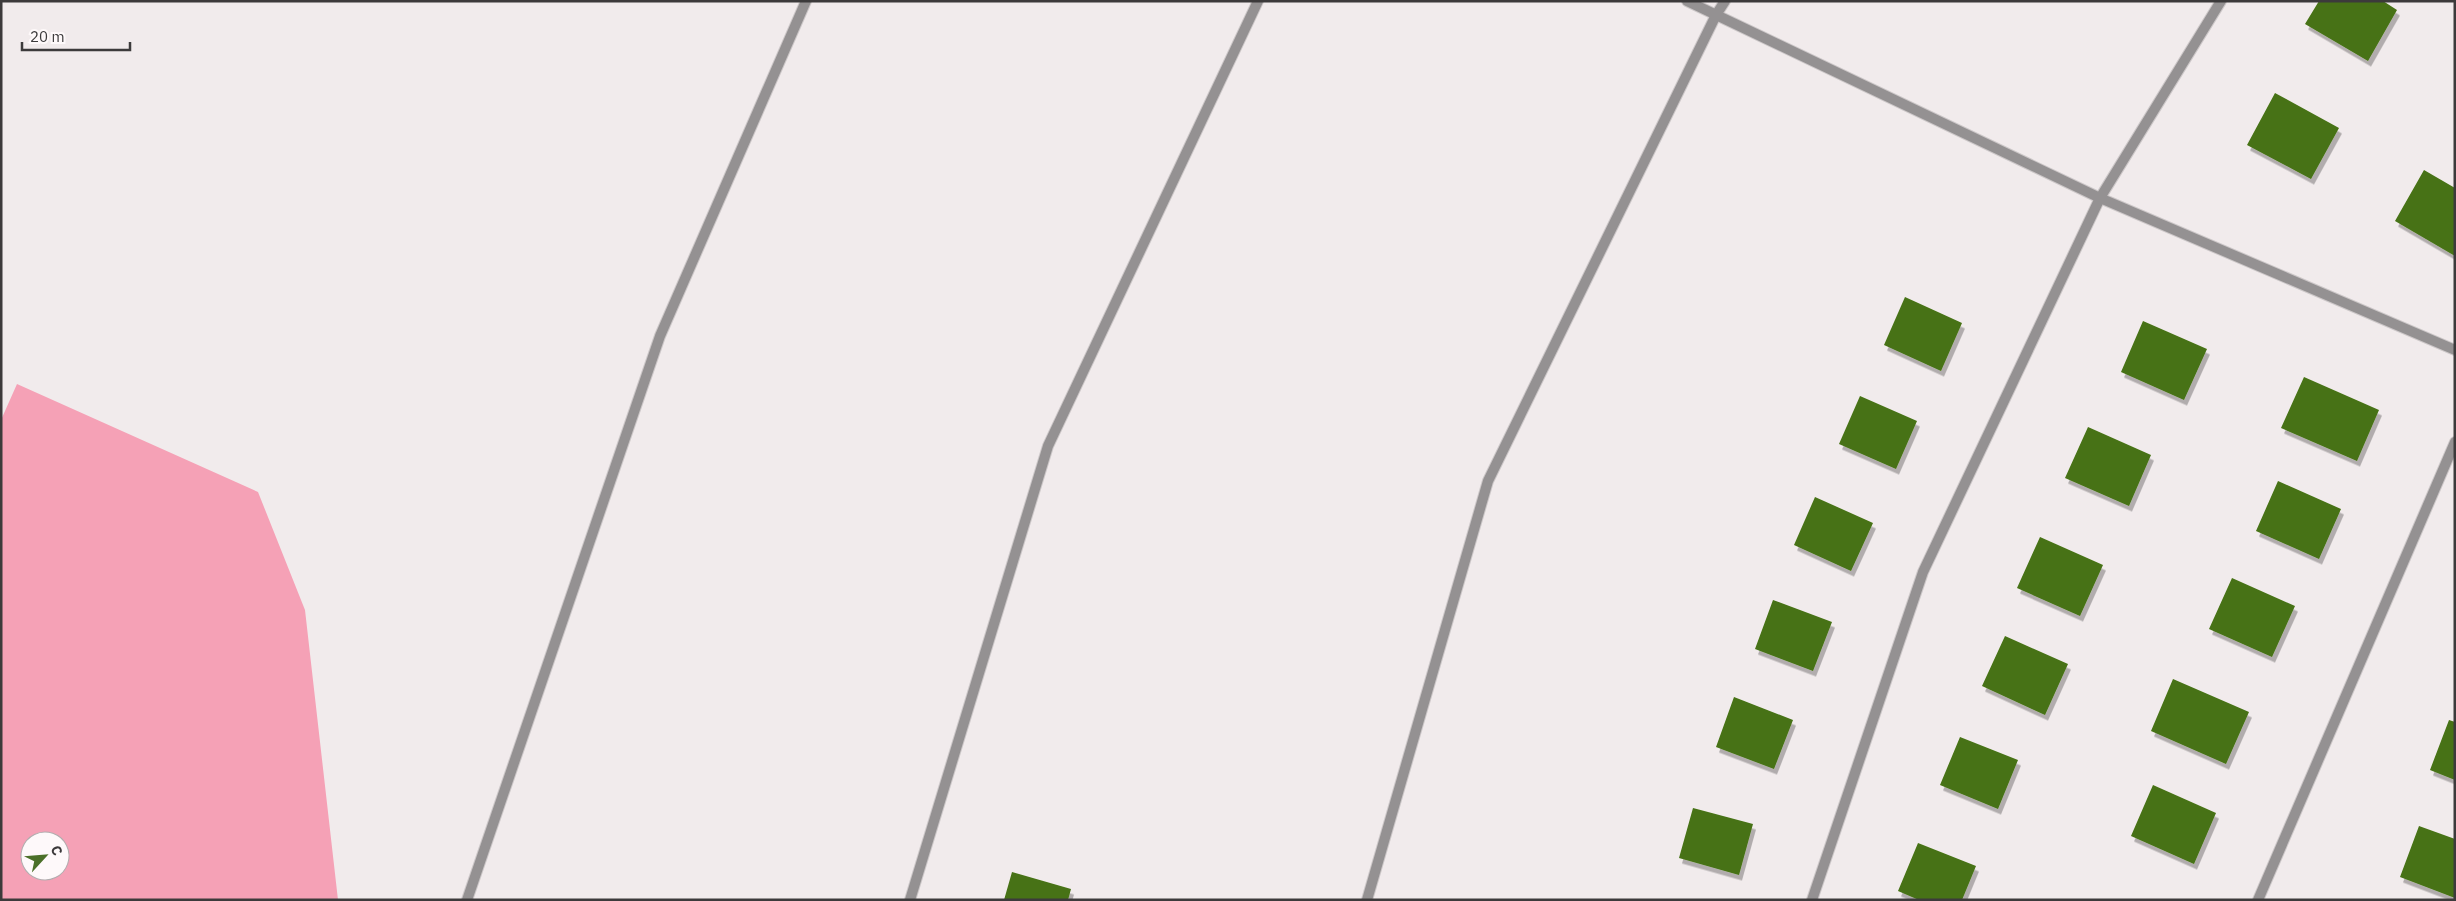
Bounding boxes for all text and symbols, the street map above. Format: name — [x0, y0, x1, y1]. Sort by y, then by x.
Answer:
scale bar — [22, 20, 130, 52]
text: 20 m — [30, 27, 65, 46]
north arrow — [20, 831, 70, 881]
text: С — [47, 842, 67, 858]

